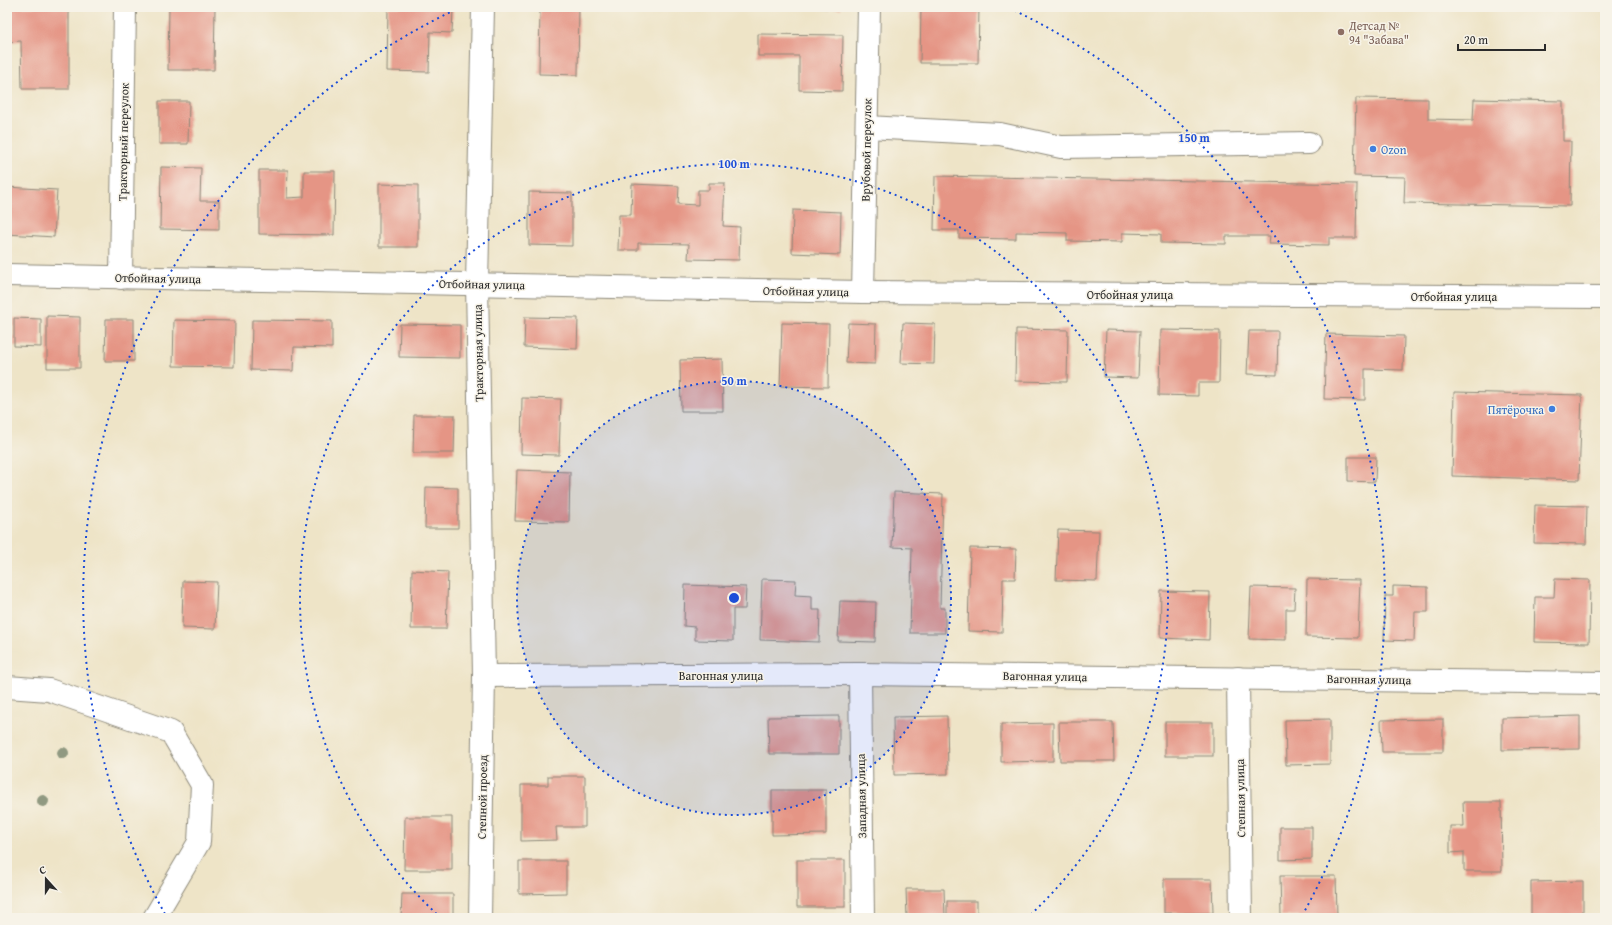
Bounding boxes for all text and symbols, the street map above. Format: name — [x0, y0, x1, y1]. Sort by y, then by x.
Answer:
place label: Детсад № 94 "Забава" — [1348, 17, 1409, 48]
scale bar — [1458, 26, 1545, 52]
marker: Детсад № 94 "Забава" — [1336, 27, 1346, 37]
text: 20 m — [1464, 31, 1488, 48]
street label: Тракторный переулок — [113, 82, 133, 201]
street label: Врубовой переулок — [857, 98, 875, 202]
text: 150 m — [1178, 129, 1211, 146]
place label: Ozon — [1381, 141, 1407, 158]
marker: Ozon — [1368, 144, 1378, 154]
text: 100 m — [718, 155, 751, 172]
street label: Отбойная улица — [115, 269, 202, 287]
street label: Отбойная улица — [439, 275, 526, 293]
street label: Отбойная улица — [763, 282, 850, 300]
street label: Отбойная улица — [1087, 286, 1173, 303]
street label: Отбойная улица — [1411, 288, 1497, 305]
street label: Тракторная улица — [469, 304, 487, 402]
text: 50 m — [721, 372, 747, 389]
place label: Пятёрочка — [1488, 401, 1544, 418]
marker: Пятёрочка — [1547, 404, 1557, 414]
centre of rings — [727, 591, 741, 605]
street label: Вагонная улица — [679, 667, 764, 684]
street label: Вагонная улица — [1003, 667, 1088, 685]
street label: Вагонная улица — [1327, 670, 1412, 688]
street label: Западная улица — [852, 753, 870, 838]
street label: Степной проезд — [473, 754, 491, 839]
street label: Степная улица — [1231, 758, 1249, 837]
north arrow — [26, 859, 66, 899]
text: С — [37, 861, 48, 878]

